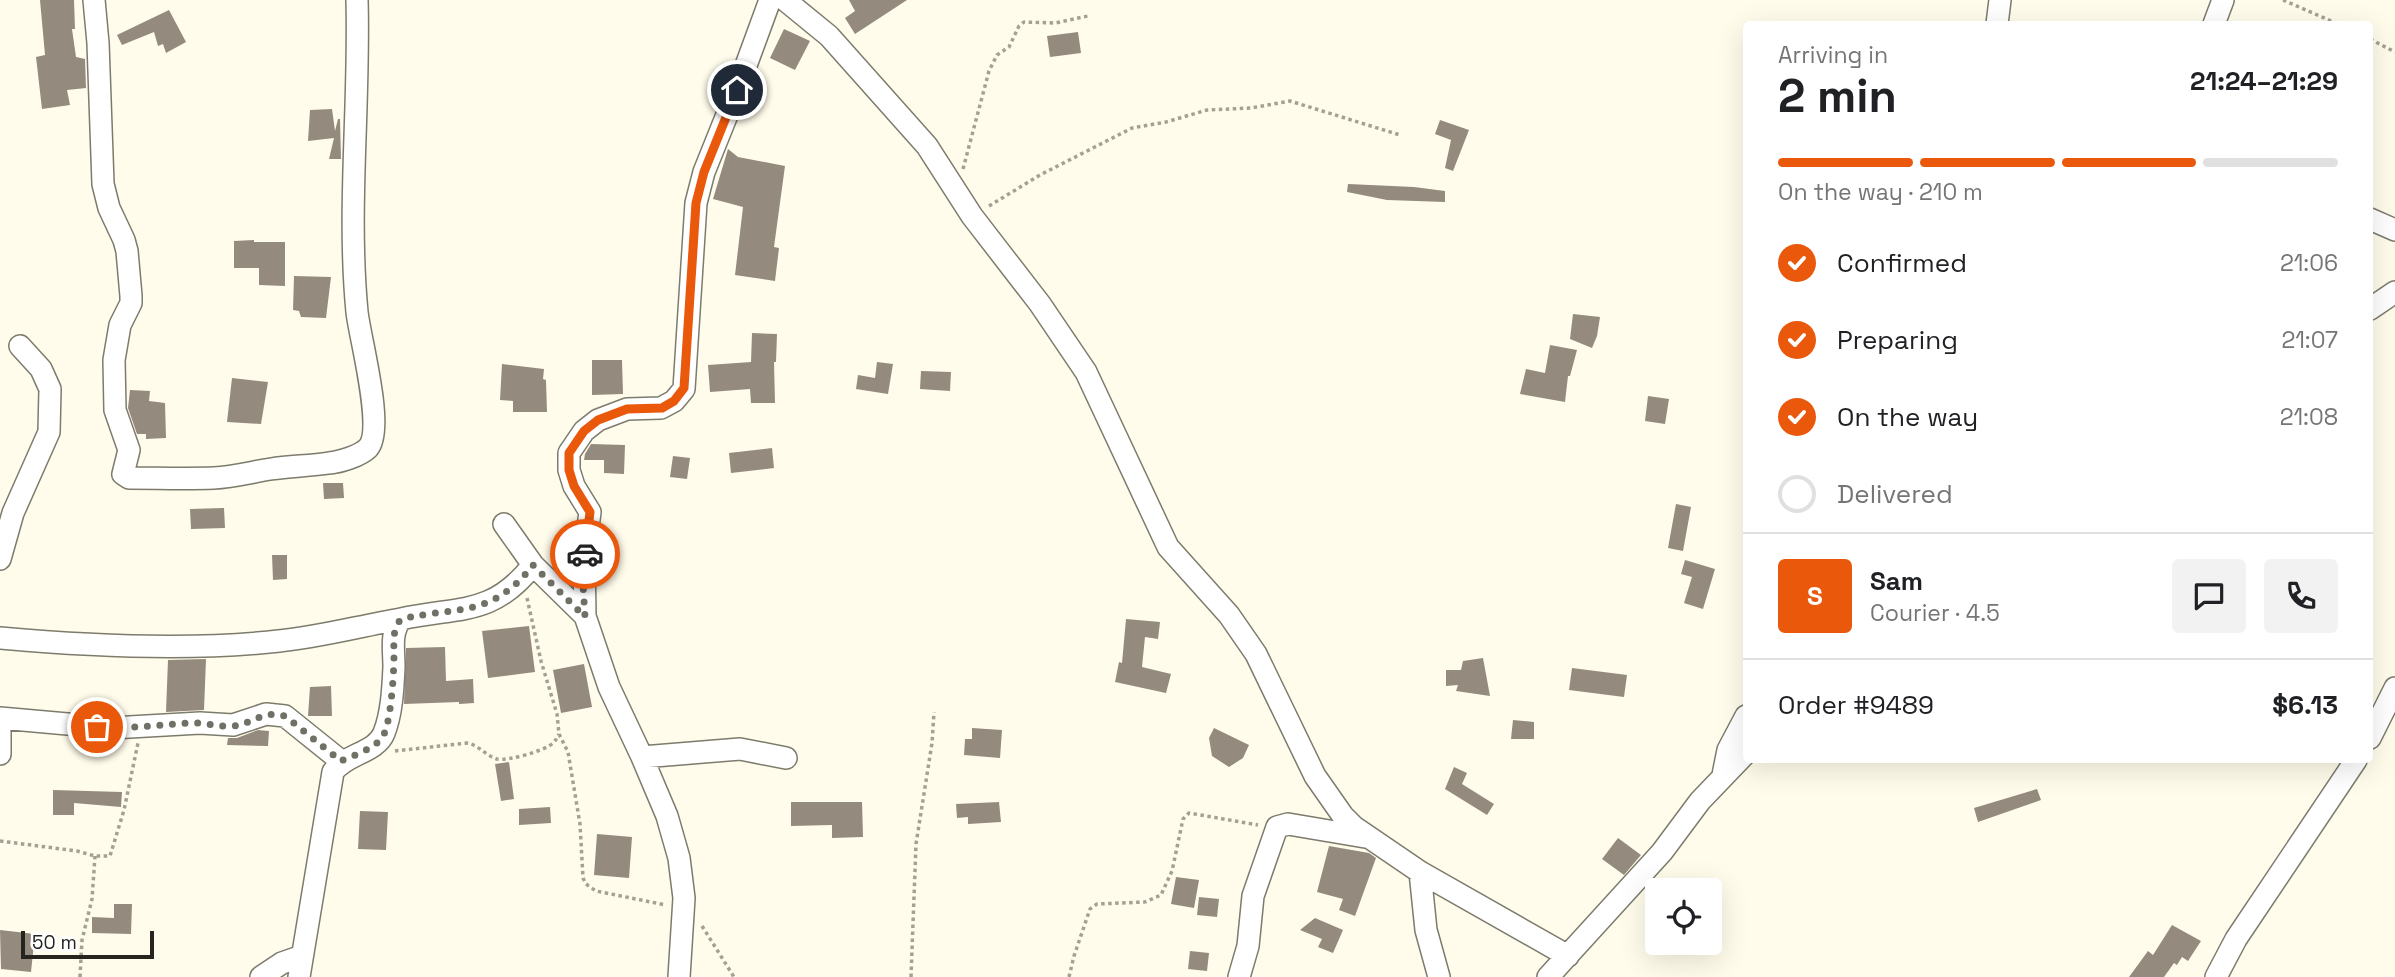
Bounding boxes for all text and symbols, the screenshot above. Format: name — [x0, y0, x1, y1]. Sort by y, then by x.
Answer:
text: Arriving in — [1778, 40, 1888, 70]
pin — [707, 60, 767, 120]
text: 21:24–21:29 — [2190, 64, 2338, 98]
text: 2 min — [1778, 67, 1897, 125]
icon: home — [718, 71, 756, 109]
text: On the way · 210 m — [1778, 177, 1983, 207]
icon: check — [1778, 244, 1816, 282]
text: Confirmed — [1837, 246, 1967, 280]
text: 21:06 — [2280, 248, 2338, 278]
icon: check — [1778, 321, 1816, 359]
text: Preparing — [1837, 323, 1958, 357]
text: 21:07 — [2281, 325, 2338, 355]
icon: check — [1778, 398, 1816, 436]
text: On the way — [1837, 400, 1978, 434]
text: 21:08 — [2280, 402, 2338, 432]
text: Delivered — [1837, 477, 1953, 511]
courier — [550, 519, 620, 589]
icon: car — [566, 535, 604, 573]
button: chat — [2172, 559, 2246, 633]
button: phone — [2264, 559, 2338, 633]
text: Sam — [1870, 564, 1923, 598]
text: S — [1807, 579, 1823, 613]
text: Courier · 4.5 — [1870, 598, 2000, 628]
text: Order #9489 — [1778, 688, 1934, 722]
text: $6.13 — [2272, 688, 2338, 722]
pin — [67, 697, 127, 757]
icon: bag — [78, 708, 116, 746]
map controls — [1645, 878, 1722, 955]
button: locate — [1645, 878, 1722, 955]
scale bar — [21, 928, 154, 960]
text: 50 m — [32, 930, 77, 955]

